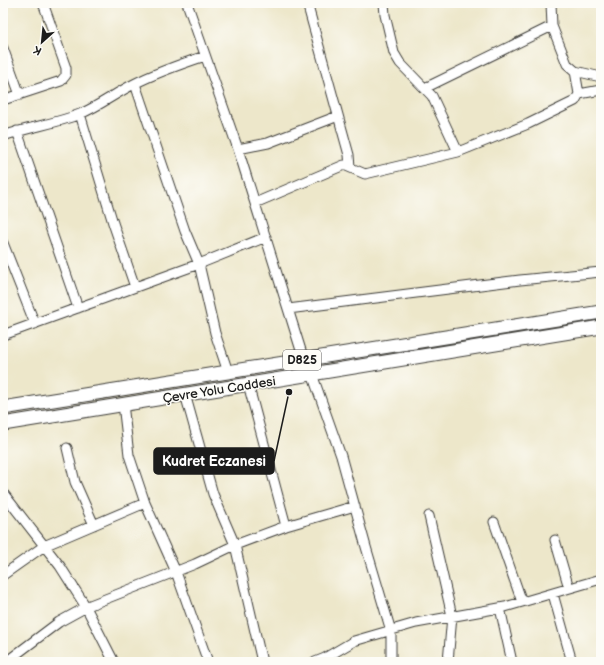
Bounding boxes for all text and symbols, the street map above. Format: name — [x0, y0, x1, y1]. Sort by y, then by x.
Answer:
north arrow — [22, 22, 62, 62]
text: K — [31, 43, 44, 58]
road number: D825 — [283, 350, 321, 370]
street label: Çevre Yolu Caddesi — [162, 373, 277, 407]
callout: Kudret Eczanesi — [154, 448, 274, 474]
text: Kudret Eczanesi — [162, 453, 266, 470]

